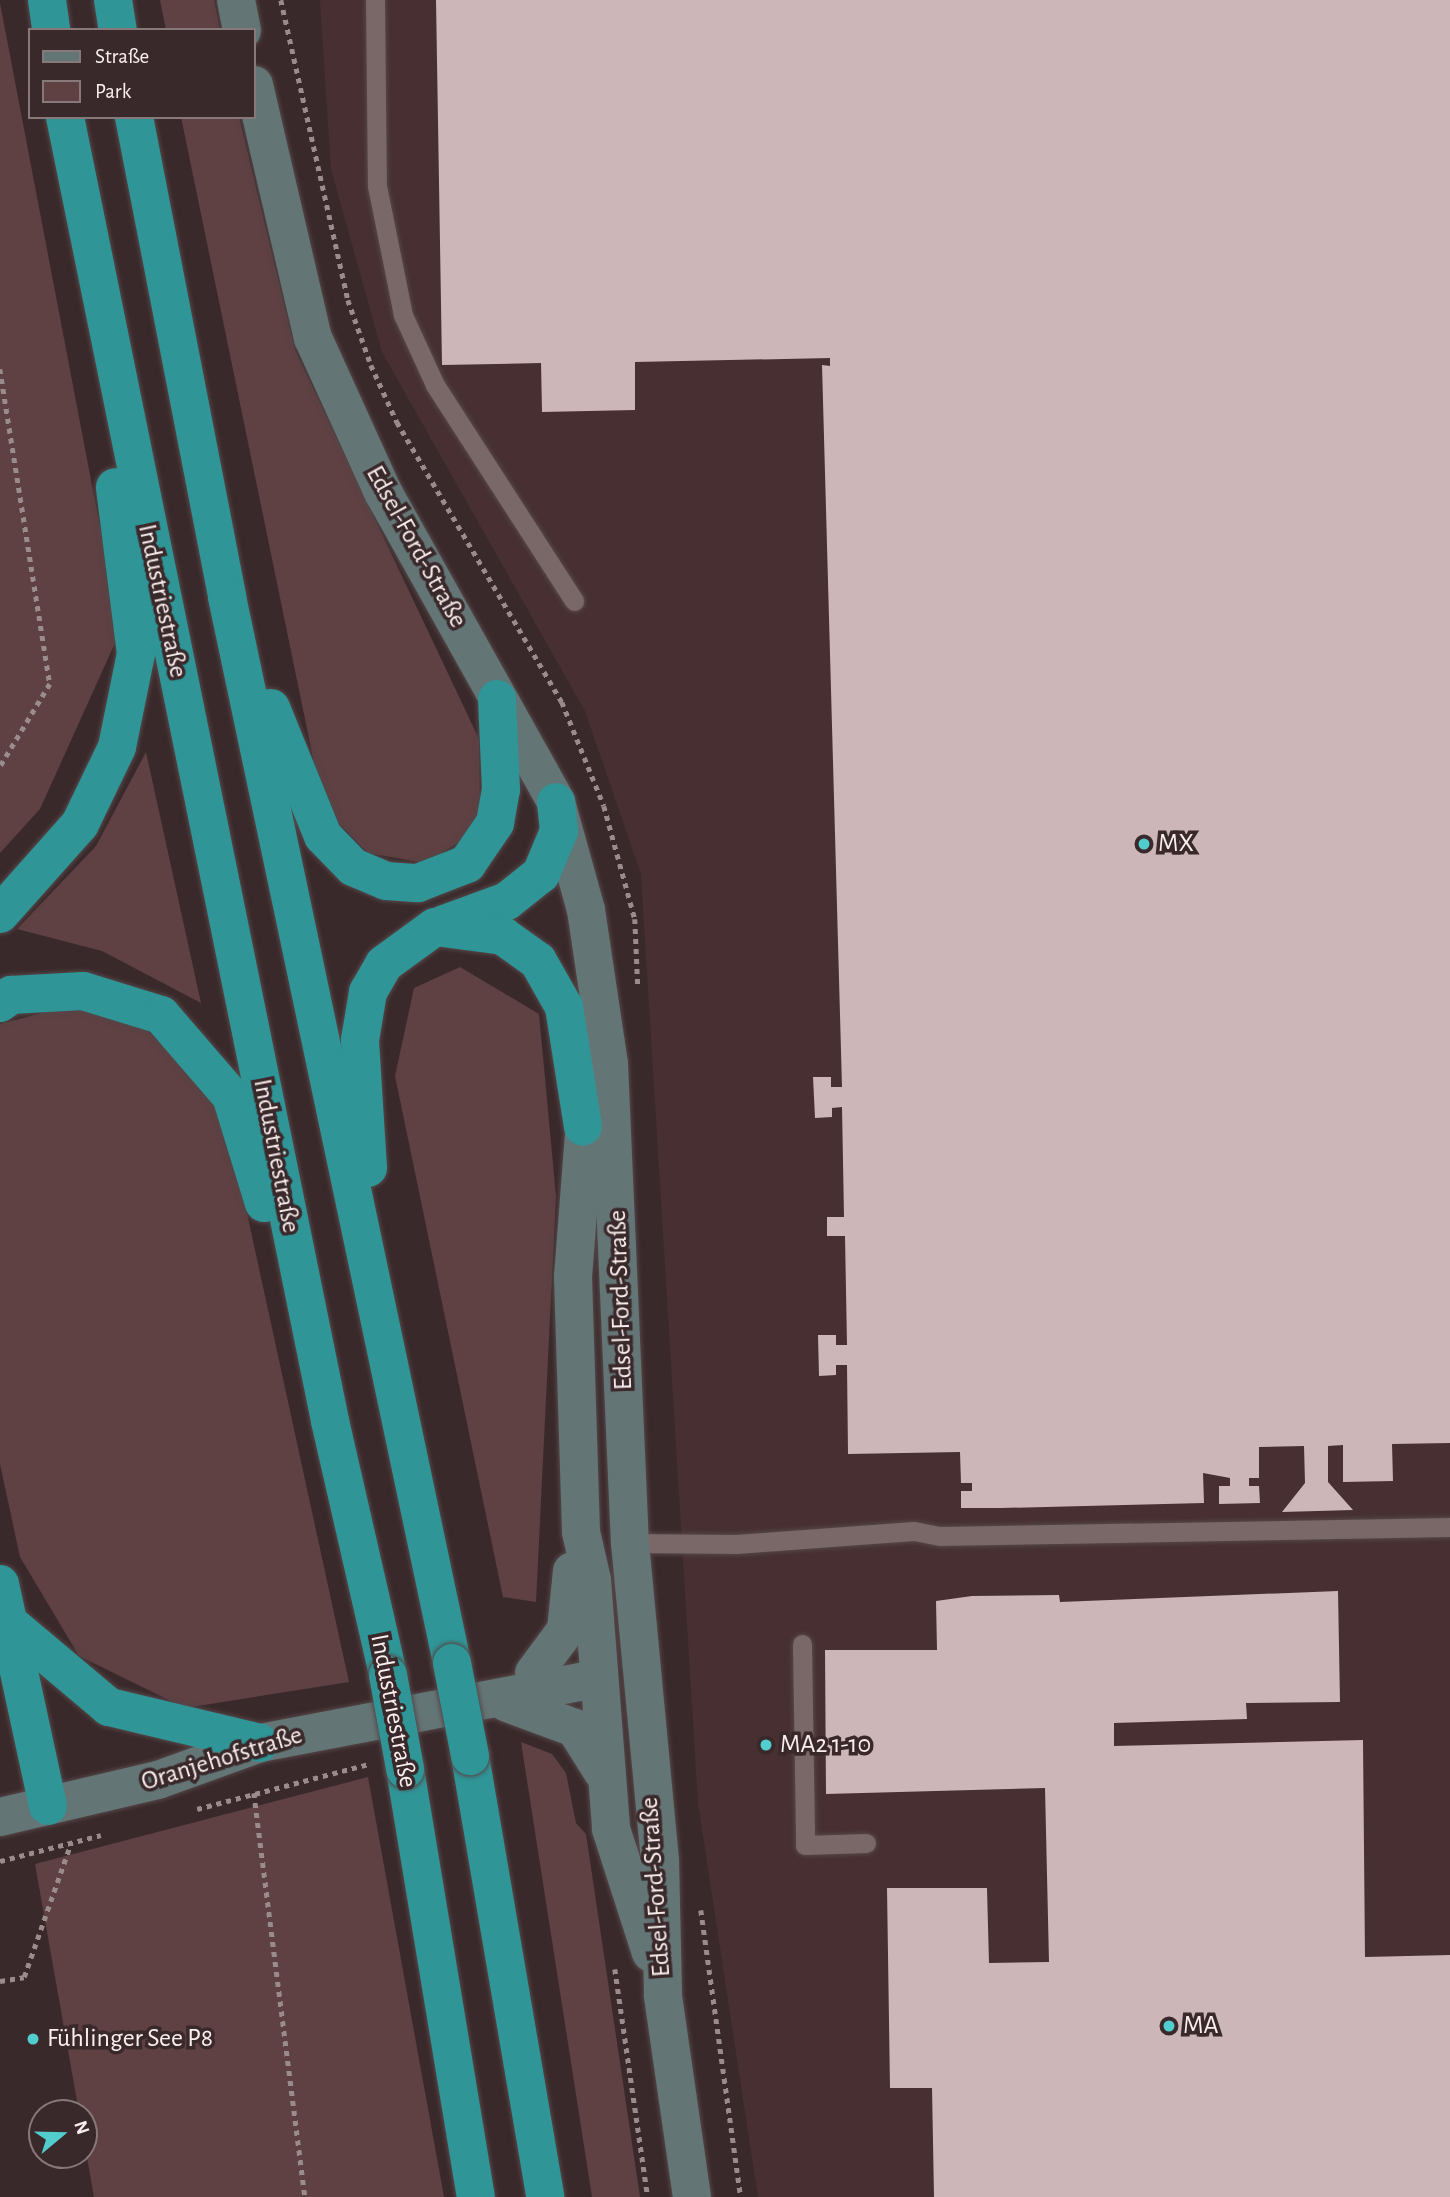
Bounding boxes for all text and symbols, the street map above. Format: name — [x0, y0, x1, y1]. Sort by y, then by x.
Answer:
legend — [28, 28, 256, 119]
text: Straße — [95, 46, 149, 67]
text: Park — [95, 81, 131, 102]
street label: Edsel-Ford-Straße — [359, 461, 473, 633]
street label: Industriestraße — [131, 522, 193, 680]
place label: MX — [1158, 828, 1194, 860]
marker: MX — [1136, 836, 1152, 852]
street label: Industriestraße — [246, 1077, 306, 1235]
street label: Edsel-Ford-Straße — [602, 1209, 640, 1391]
street label: Industriestraße — [363, 1632, 423, 1790]
street label: Oranjehofstraße — [138, 1720, 306, 1798]
place label: MA2 1-10 — [780, 1729, 871, 1761]
marker: MA2 1-10 — [758, 1737, 774, 1753]
street label: Edsel-Ford-Straße — [634, 1796, 678, 1978]
place label: MA — [1183, 2010, 1219, 2042]
marker: MA — [1161, 2018, 1177, 2034]
place label: Fühlinger See P8 — [47, 2023, 213, 2055]
marker: Fühlinger See P8 — [25, 2031, 41, 2047]
north arrow — [28, 2099, 98, 2169]
text: N — [70, 2118, 93, 2137]

